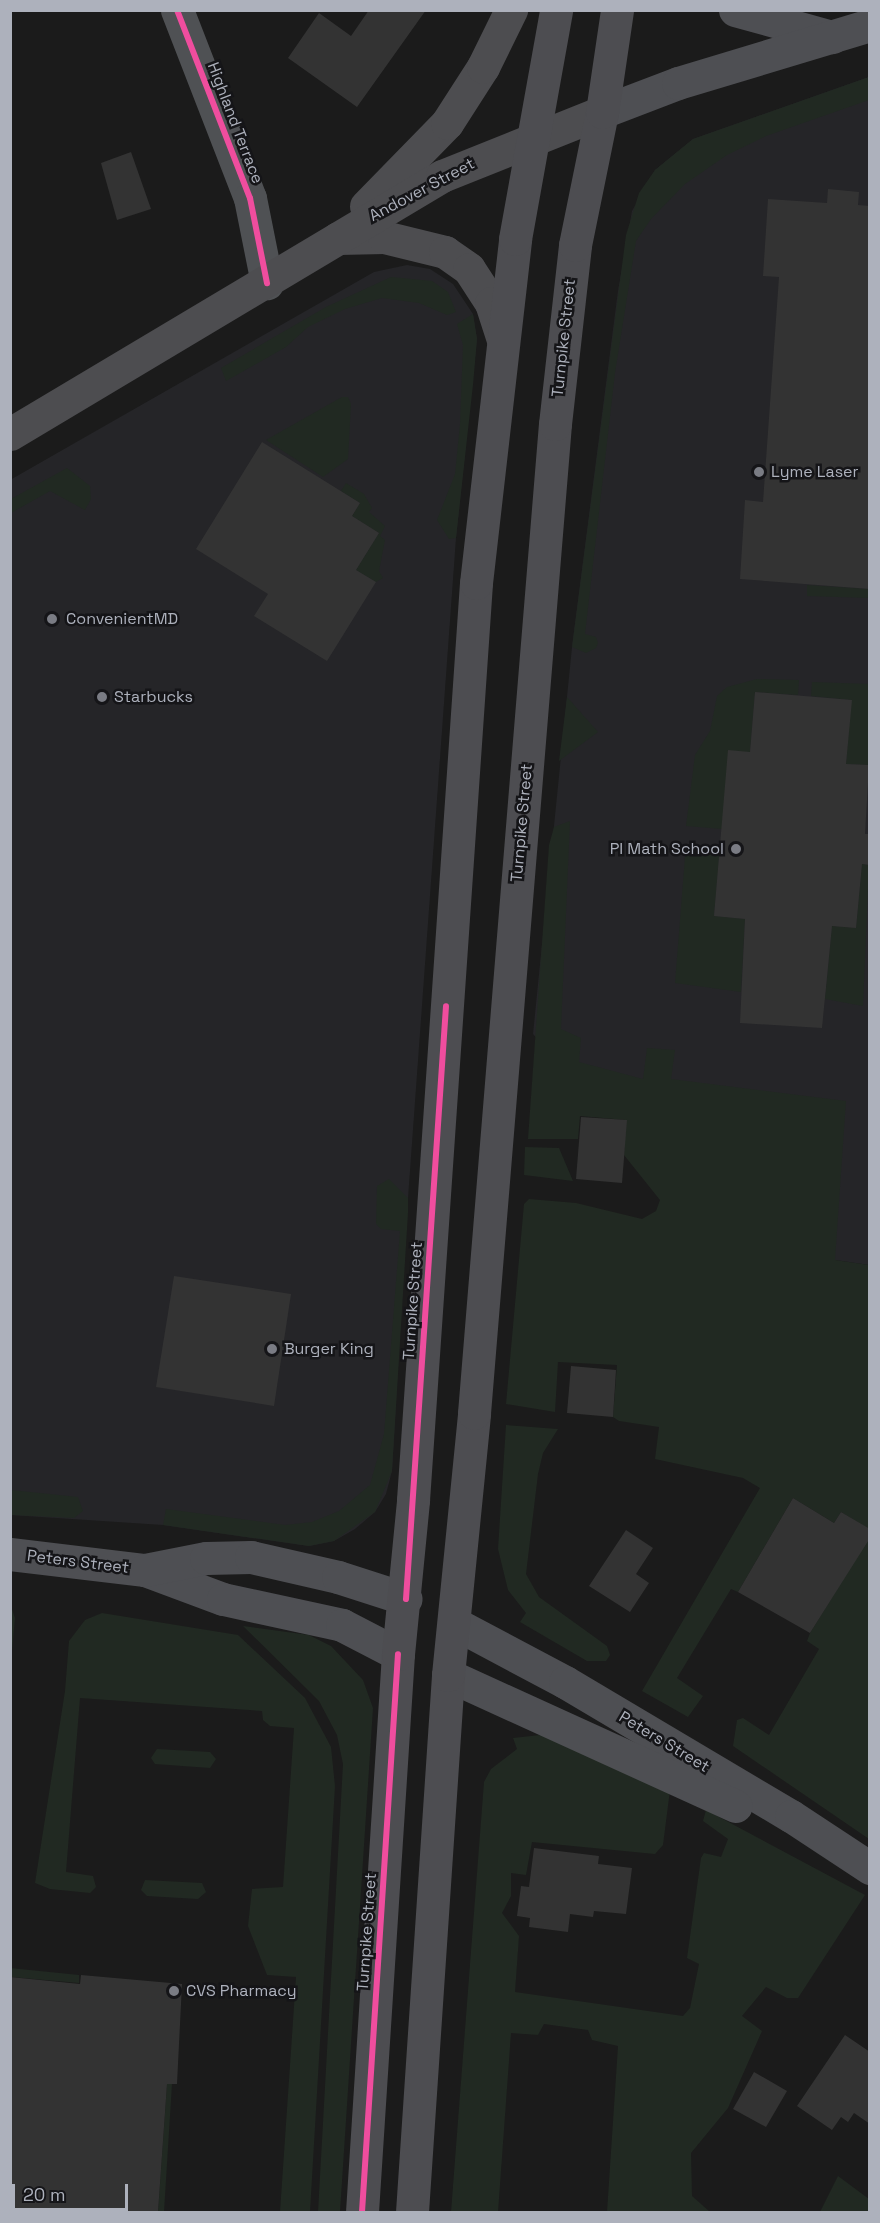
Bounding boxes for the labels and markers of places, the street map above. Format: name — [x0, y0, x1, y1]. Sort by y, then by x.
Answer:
place label: Lyme Laser — [771, 462, 859, 482]
marker: Lyme Laser — [752, 465, 766, 479]
place label: ConvenientMD — [66, 609, 178, 629]
marker: ConvenientMD — [43, 610, 61, 628]
place label: Starbucks — [114, 687, 193, 707]
marker: Starbucks — [95, 690, 109, 704]
place label: PI Math School — [610, 839, 724, 859]
marker: PI Math School — [729, 842, 743, 856]
place label: Burger King — [284, 1339, 374, 1359]
marker: Burger King — [265, 1342, 279, 1356]
place label: CVS Pharmacy — [186, 1981, 297, 2001]
marker: CVS Pharmacy — [167, 1984, 181, 1998]

